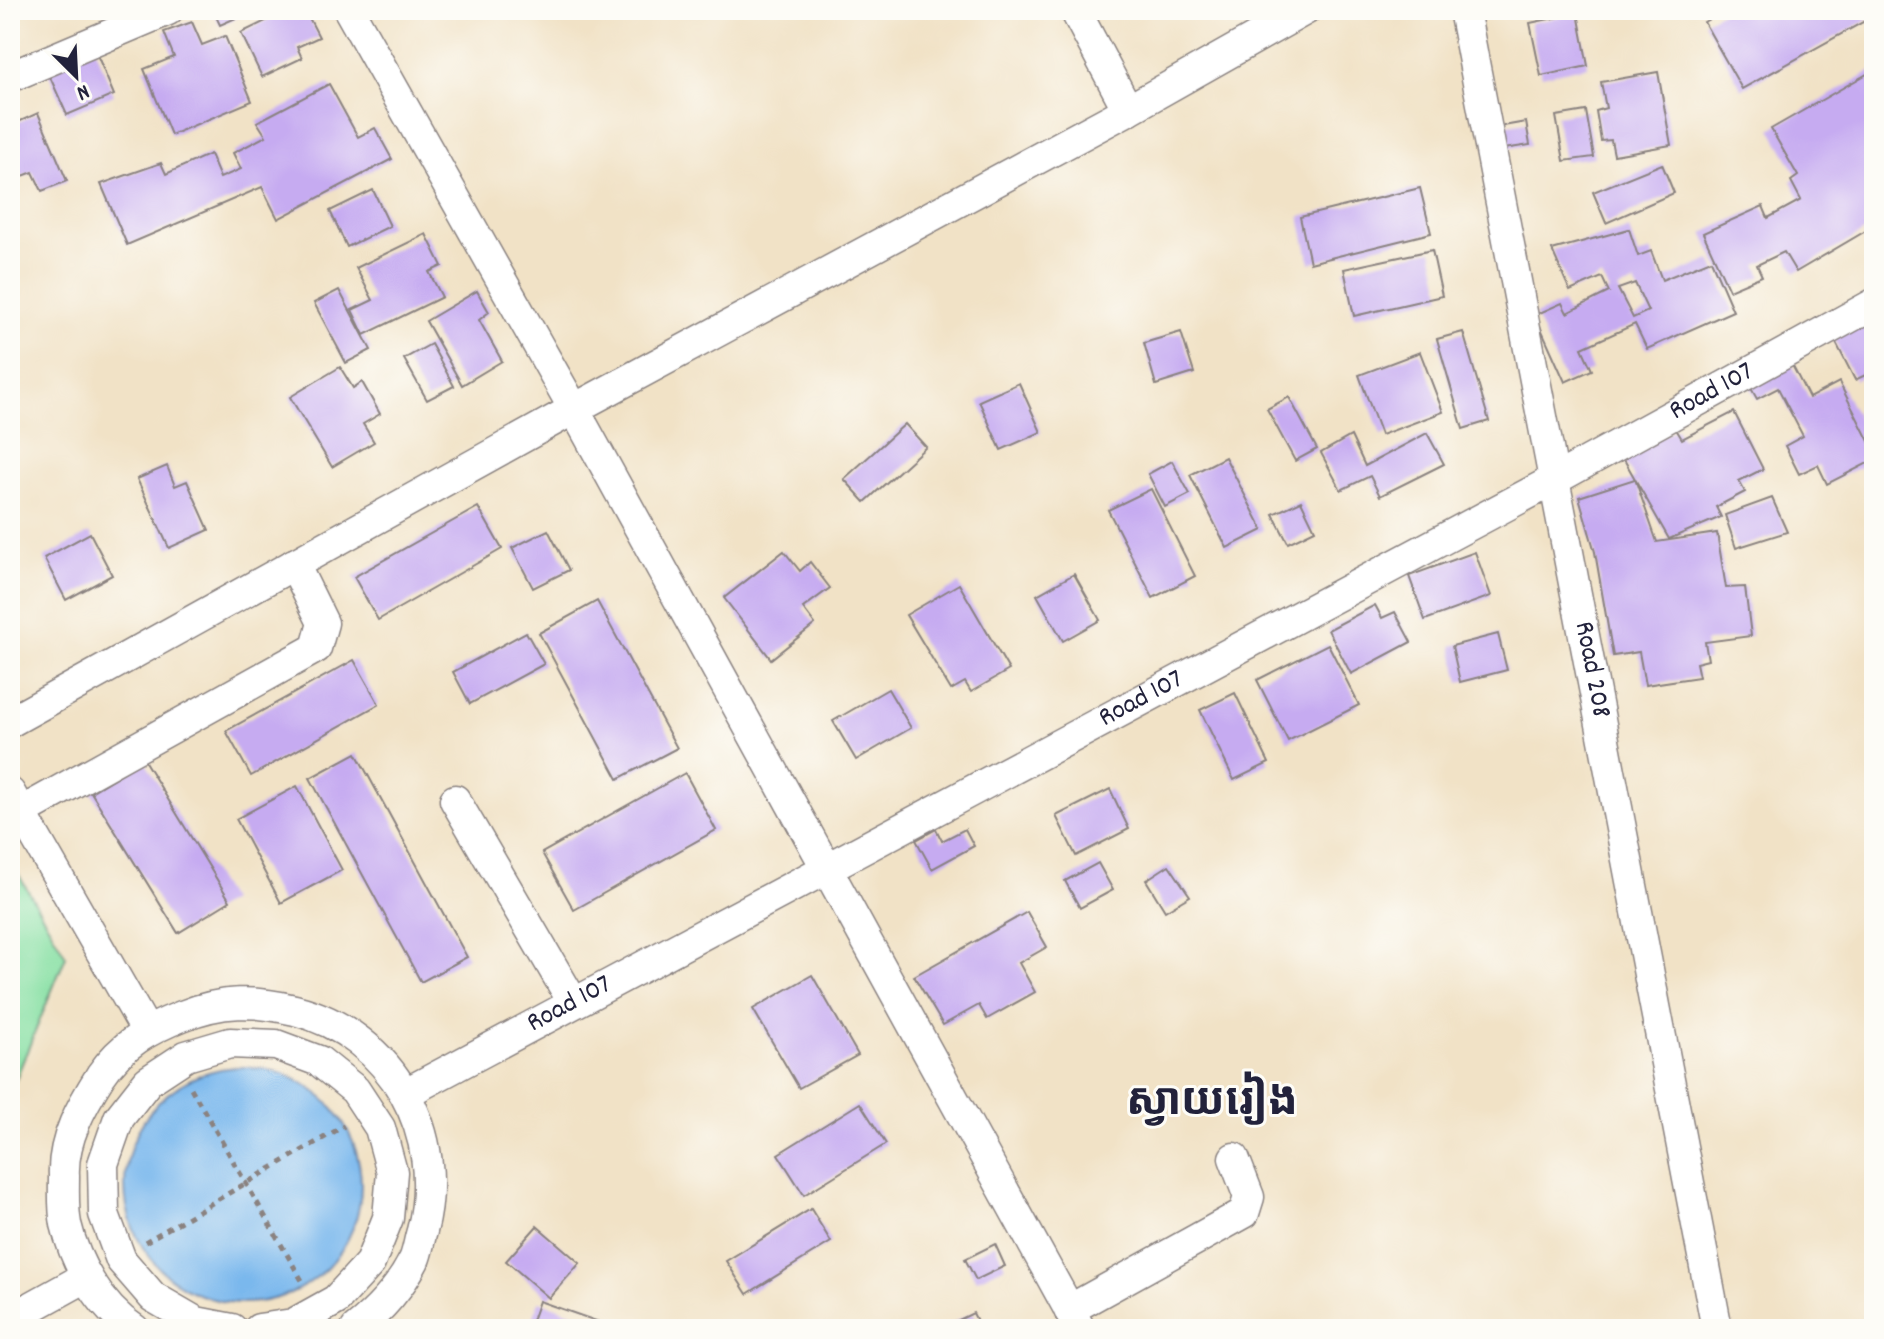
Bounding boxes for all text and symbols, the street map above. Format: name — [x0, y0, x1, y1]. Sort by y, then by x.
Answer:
north arrow — [36, 36, 116, 116]
text: N — [71, 75, 94, 107]
street label: Road 107 — [1663, 354, 1762, 432]
street label: Road 208 — [1562, 618, 1619, 722]
street label: Road 107 — [1092, 661, 1191, 739]
street label: Road 107 — [521, 966, 620, 1044]
district label: ស្វាយរៀង — [1126, 1071, 1298, 1137]

